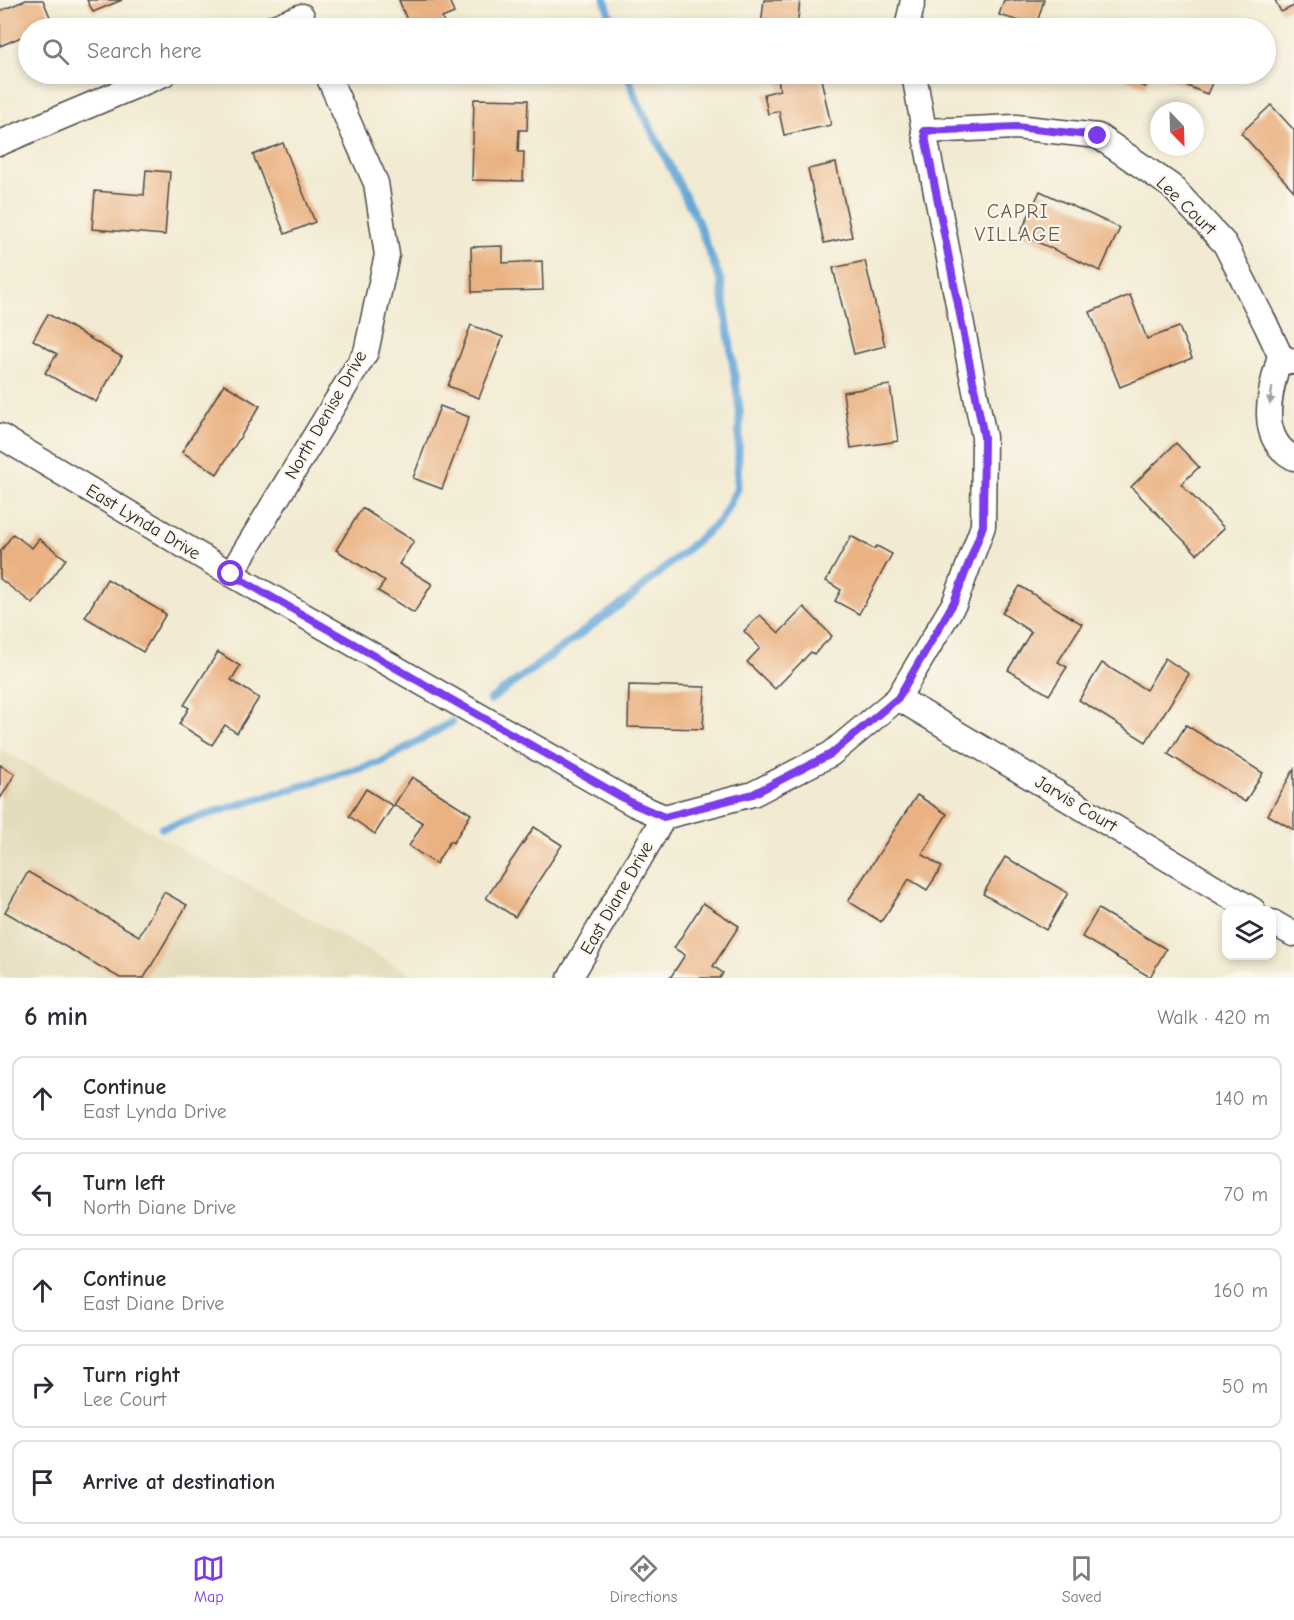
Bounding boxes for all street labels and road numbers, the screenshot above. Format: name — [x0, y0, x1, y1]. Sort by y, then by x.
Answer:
street label: Lee Court — [1152, 172, 1221, 240]
street label: North Denise Drive — [281, 347, 371, 483]
street label: East Lynda Drive — [82, 480, 204, 564]
street label: Jarvis Court — [1031, 771, 1121, 837]
street label: East Diane Drive — [576, 838, 658, 958]

